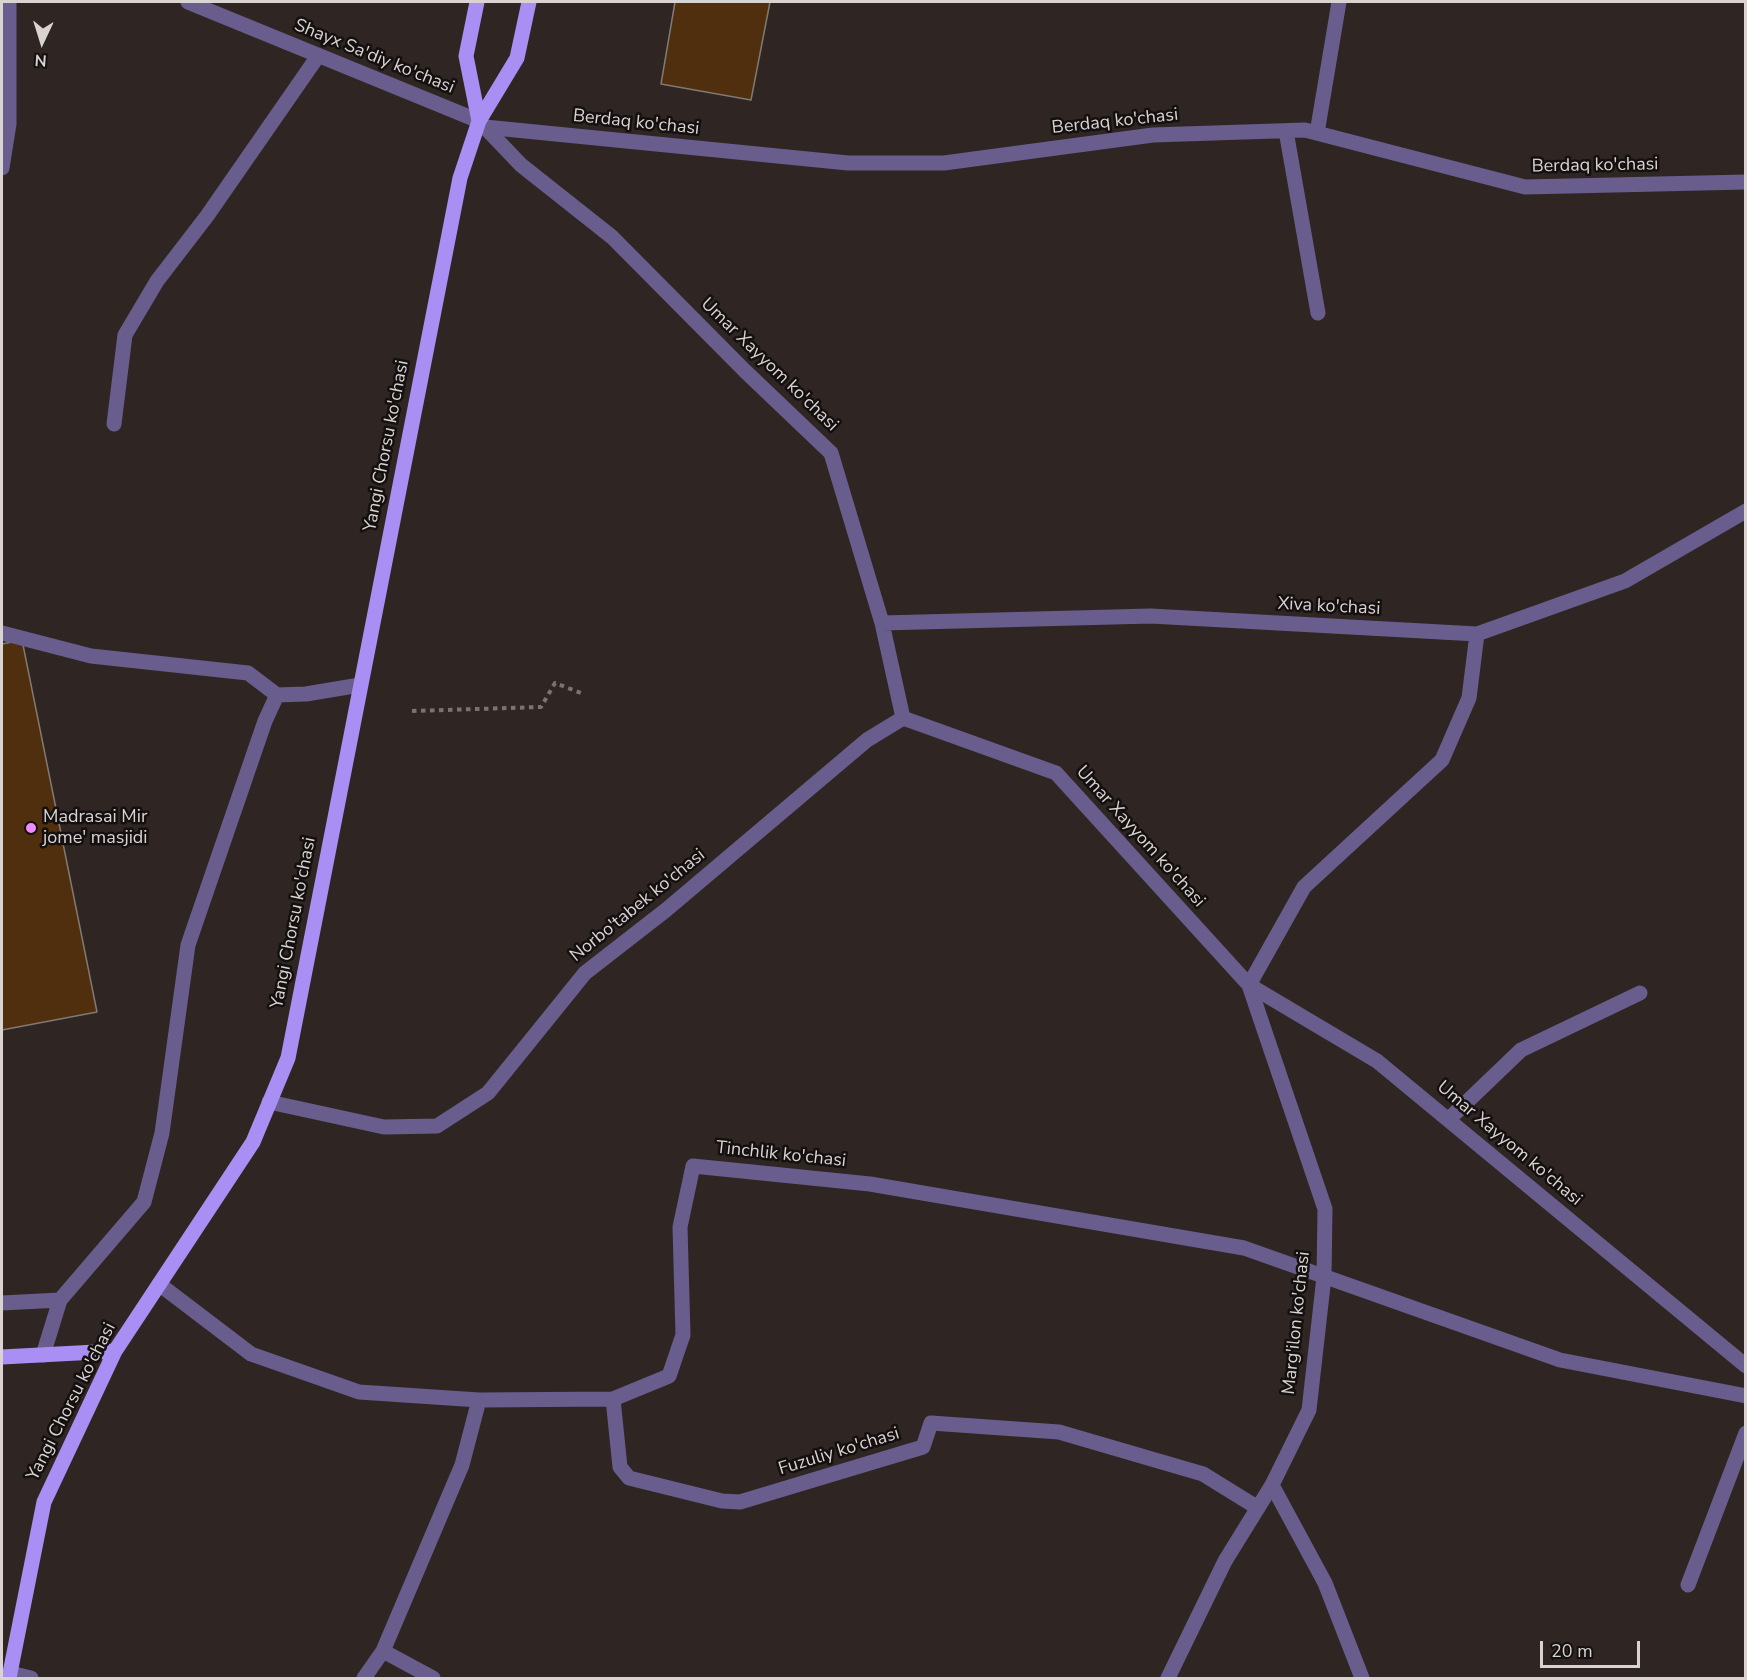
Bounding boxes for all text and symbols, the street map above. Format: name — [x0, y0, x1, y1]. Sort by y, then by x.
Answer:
north arrow — [12, 12, 72, 72]
street label: Shayx Sa'diy ko'chasi — [291, 15, 457, 99]
text: N — [34, 49, 47, 71]
street label: Berdaq ko'chasi — [1051, 105, 1179, 139]
street label: Berdaq ko'chasi — [572, 106, 700, 140]
street label: Berdaq ko'chasi — [1531, 154, 1659, 178]
street label: Umar Xayyom ko'chasi — [696, 294, 842, 436]
street label: Yangi Chorsu ko'chasi — [360, 358, 414, 534]
street label: Xiva ko'chasi — [1277, 594, 1381, 620]
street label: Umar Xayyom ko'chasi — [1071, 762, 1209, 912]
place label: Madrasai Mir jome' masjidi — [43, 807, 148, 850]
marker: Madrasai Mir jome' masjidi — [24, 821, 38, 835]
street label: Yangi Chorsu ko'chasi — [267, 835, 321, 1011]
street label: Norbo'tabek ko'chasi — [566, 845, 710, 967]
street label: Umar Xayyom ko'chasi — [1432, 1077, 1586, 1211]
street label: Tinchlik ko'chasi — [715, 1137, 847, 1173]
street label: Marg'ilon ko'chasi — [1279, 1250, 1315, 1396]
street label: Yangi Chorsu ko'chasi — [23, 1319, 121, 1485]
street label: Fuzuliy ko'chasi — [776, 1423, 902, 1481]
scale bar — [1543, 1629, 1644, 1667]
text: 20 m — [1551, 1639, 1593, 1663]

